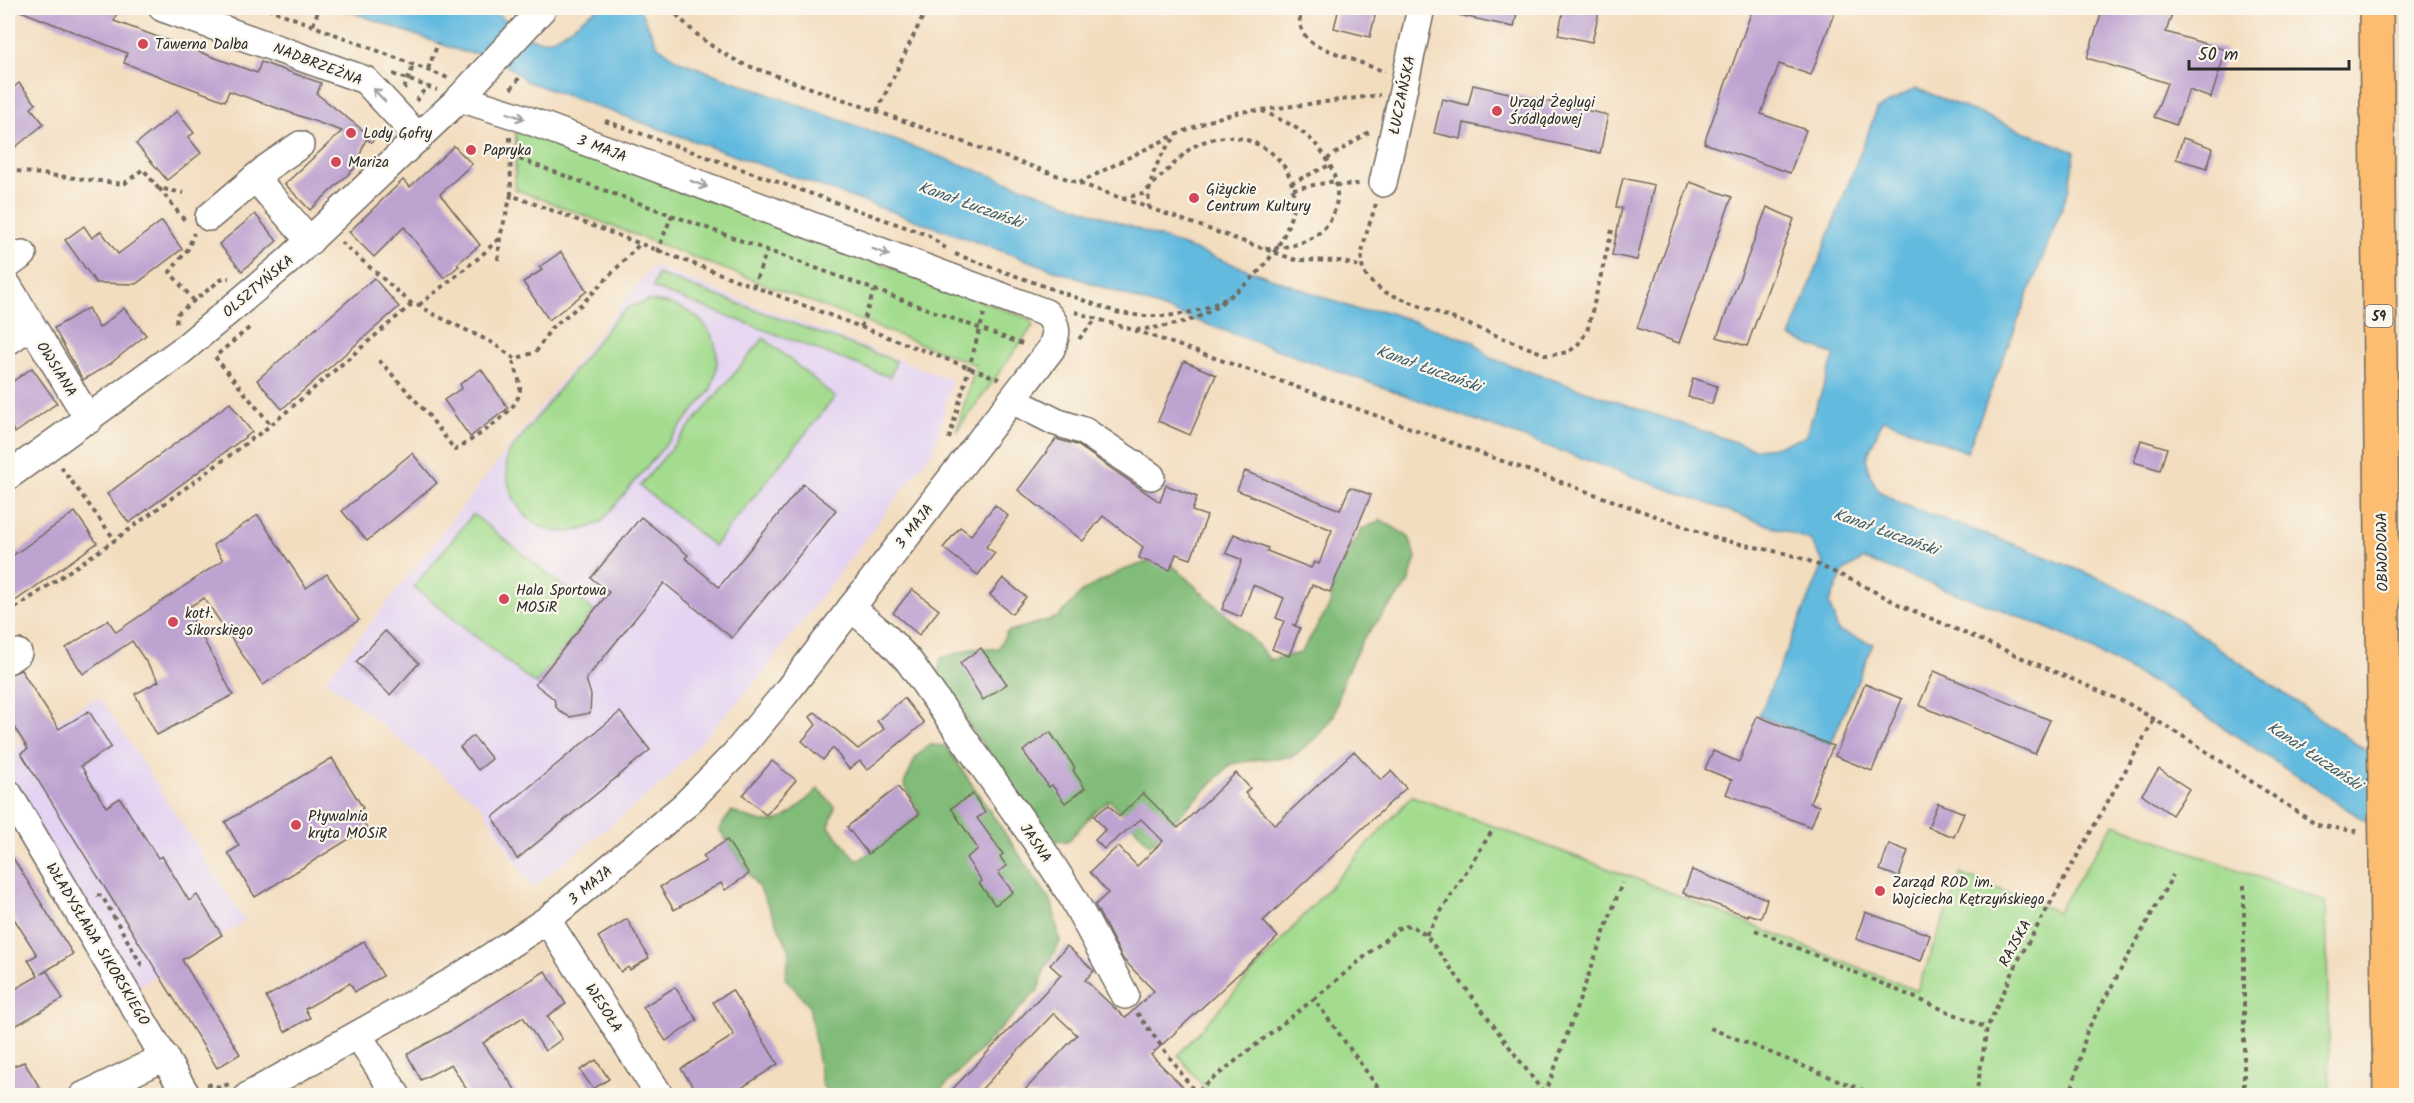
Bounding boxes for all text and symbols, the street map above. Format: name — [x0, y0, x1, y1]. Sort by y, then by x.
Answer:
place label: Tawerna Dalba — [155, 33, 248, 57]
scale bar — [2189, 33, 2350, 71]
marker: Tawerna Dalba — [136, 37, 150, 51]
street label: NADBRZEŻNA — [269, 37, 366, 93]
text: 50 m — [2198, 41, 2238, 70]
street label: ŁUCZAŃSKA — [1383, 53, 1423, 137]
one-way arrow — [372, 88, 387, 103]
place label: Urząd Żeglugi Śródlądowej — [1509, 91, 1596, 132]
marker: Urząd Żeglugi Śródlądowej — [1490, 104, 1504, 118]
one-way arrow — [506, 111, 525, 122]
place label: Lody Gofry — [363, 122, 433, 146]
marker: Lody Gofry — [344, 126, 358, 140]
street label: 3 MAJA — [573, 128, 630, 169]
place label: Papryka — [483, 139, 531, 163]
marker: Papryka — [464, 143, 478, 157]
place label: Mariza — [348, 151, 389, 175]
marker: Mariza — [329, 155, 343, 169]
water label: Kanał Łuczański — [915, 175, 1029, 237]
place label: Giżyckie Centrum Kultury — [1206, 178, 1311, 219]
one-way arrow — [689, 179, 708, 190]
marker: Giżyckie Centrum Kultury — [1187, 191, 1201, 205]
one-way arrow — [872, 248, 890, 259]
street label: OLSZTYŃSKA — [217, 249, 300, 324]
road number: 59 — [2366, 305, 2392, 327]
street label: OWSIANA — [30, 337, 83, 402]
water label: Kanał Łuczański — [1373, 339, 1487, 401]
street label: 3 MAJA — [889, 499, 940, 554]
water label: Kanał Łuczański — [1830, 502, 1944, 564]
street label: OBWODOWA — [2370, 512, 2396, 592]
place label: Hala Sportowa MOSiR — [516, 579, 606, 620]
marker: Hala Sportowa MOSiR — [497, 592, 511, 606]
place label: kotł. Sikorskiego — [185, 602, 253, 643]
marker: kotł. Sikorskiego — [166, 615, 180, 629]
water label: Kanał Łuczański — [2262, 715, 2369, 799]
place label: Pływalnia kryta MOSiR — [308, 805, 387, 846]
marker: Pływalnia kryta MOSiR — [289, 818, 303, 832]
street label: JASNA — [1013, 819, 1057, 868]
street label: WŁADYSŁAWA SIKORSKIEGO — [39, 858, 155, 1031]
street label: 3 MAJA — [563, 860, 618, 911]
place label: Zarząd ROD im. Wojciecha Kętrzyńskiego — [1892, 871, 2045, 912]
marker: Zarząd ROD im. Wojciecha Kętrzyńskiego — [1873, 884, 1887, 898]
street label: RAJSKA — [1993, 915, 2039, 972]
street label: WESOŁA — [578, 979, 628, 1038]

